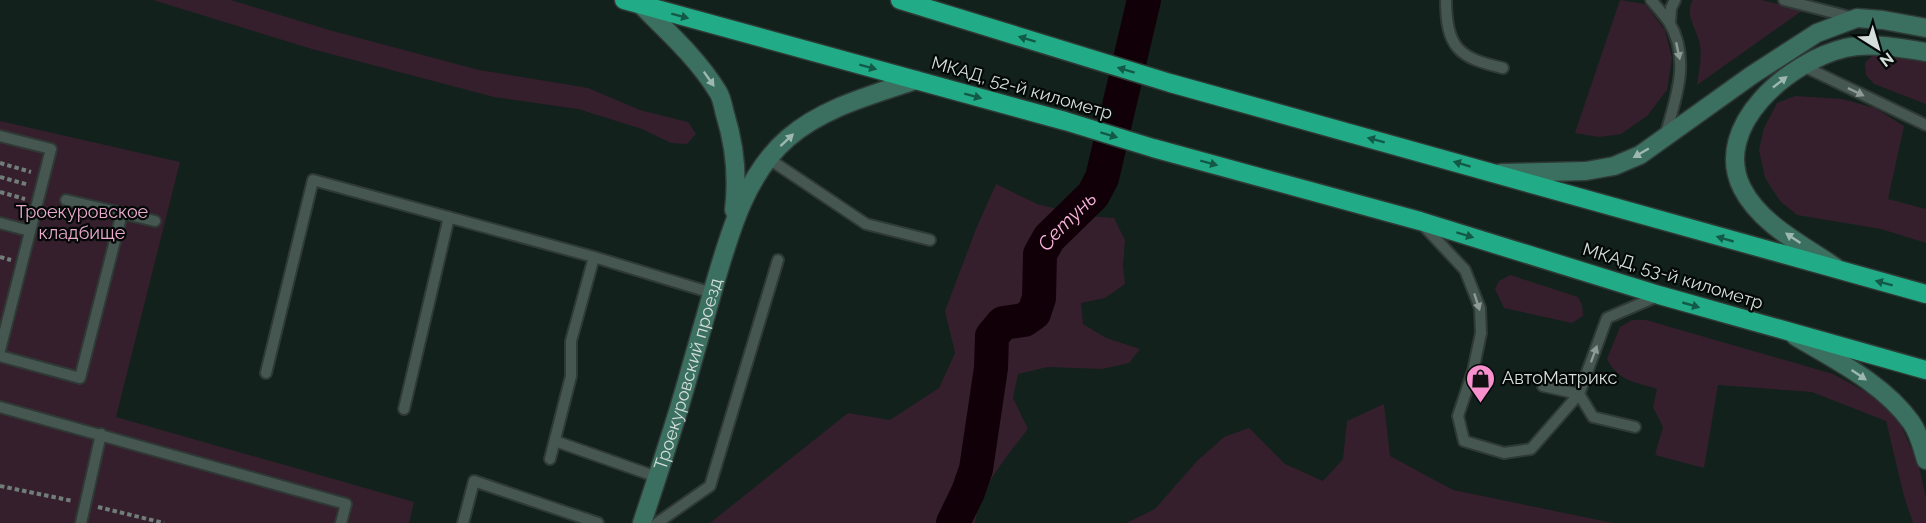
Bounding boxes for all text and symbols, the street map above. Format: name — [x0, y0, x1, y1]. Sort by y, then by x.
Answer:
one-way arrow — [671, 11, 690, 21]
north arrow — [1848, 18, 1908, 78]
one-way arrow — [1018, 34, 1036, 43]
one-way arrow — [1674, 41, 1683, 60]
text: N — [1876, 48, 1897, 71]
street label: МКАД, 52-й километр — [929, 52, 1115, 123]
one-way arrow — [860, 63, 878, 72]
one-way arrow — [1117, 65, 1135, 74]
one-way arrow — [703, 70, 715, 86]
one-way arrow — [1772, 76, 1788, 88]
one-way arrow — [1847, 86, 1865, 96]
one-way arrow — [964, 91, 982, 101]
one-way arrow — [1100, 130, 1118, 140]
one-way arrow — [779, 134, 793, 148]
one-way arrow — [1366, 134, 1385, 144]
one-way arrow — [1632, 148, 1649, 158]
one-way arrow — [1200, 159, 1218, 169]
one-way arrow — [1453, 159, 1471, 169]
water label: Сетунь — [1032, 186, 1101, 255]
park label: Троекуровское кладбище — [16, 201, 149, 243]
one-way arrow — [1456, 231, 1474, 240]
one-way arrow — [1715, 233, 1734, 243]
one-way arrow — [1785, 233, 1801, 244]
street label: МКАД, 53-й километр — [1580, 238, 1766, 313]
street label: Троекуровский проезд — [649, 276, 726, 472]
one-way arrow — [1875, 277, 1893, 287]
one-way arrow — [1473, 293, 1482, 311]
one-way arrow — [1682, 300, 1700, 310]
one-way arrow — [1589, 345, 1599, 363]
shop icon: АвтоМатрикс — [1465, 362, 1497, 404]
place label: АвтоМатрикс — [1502, 367, 1618, 388]
one-way arrow — [1851, 370, 1867, 381]

